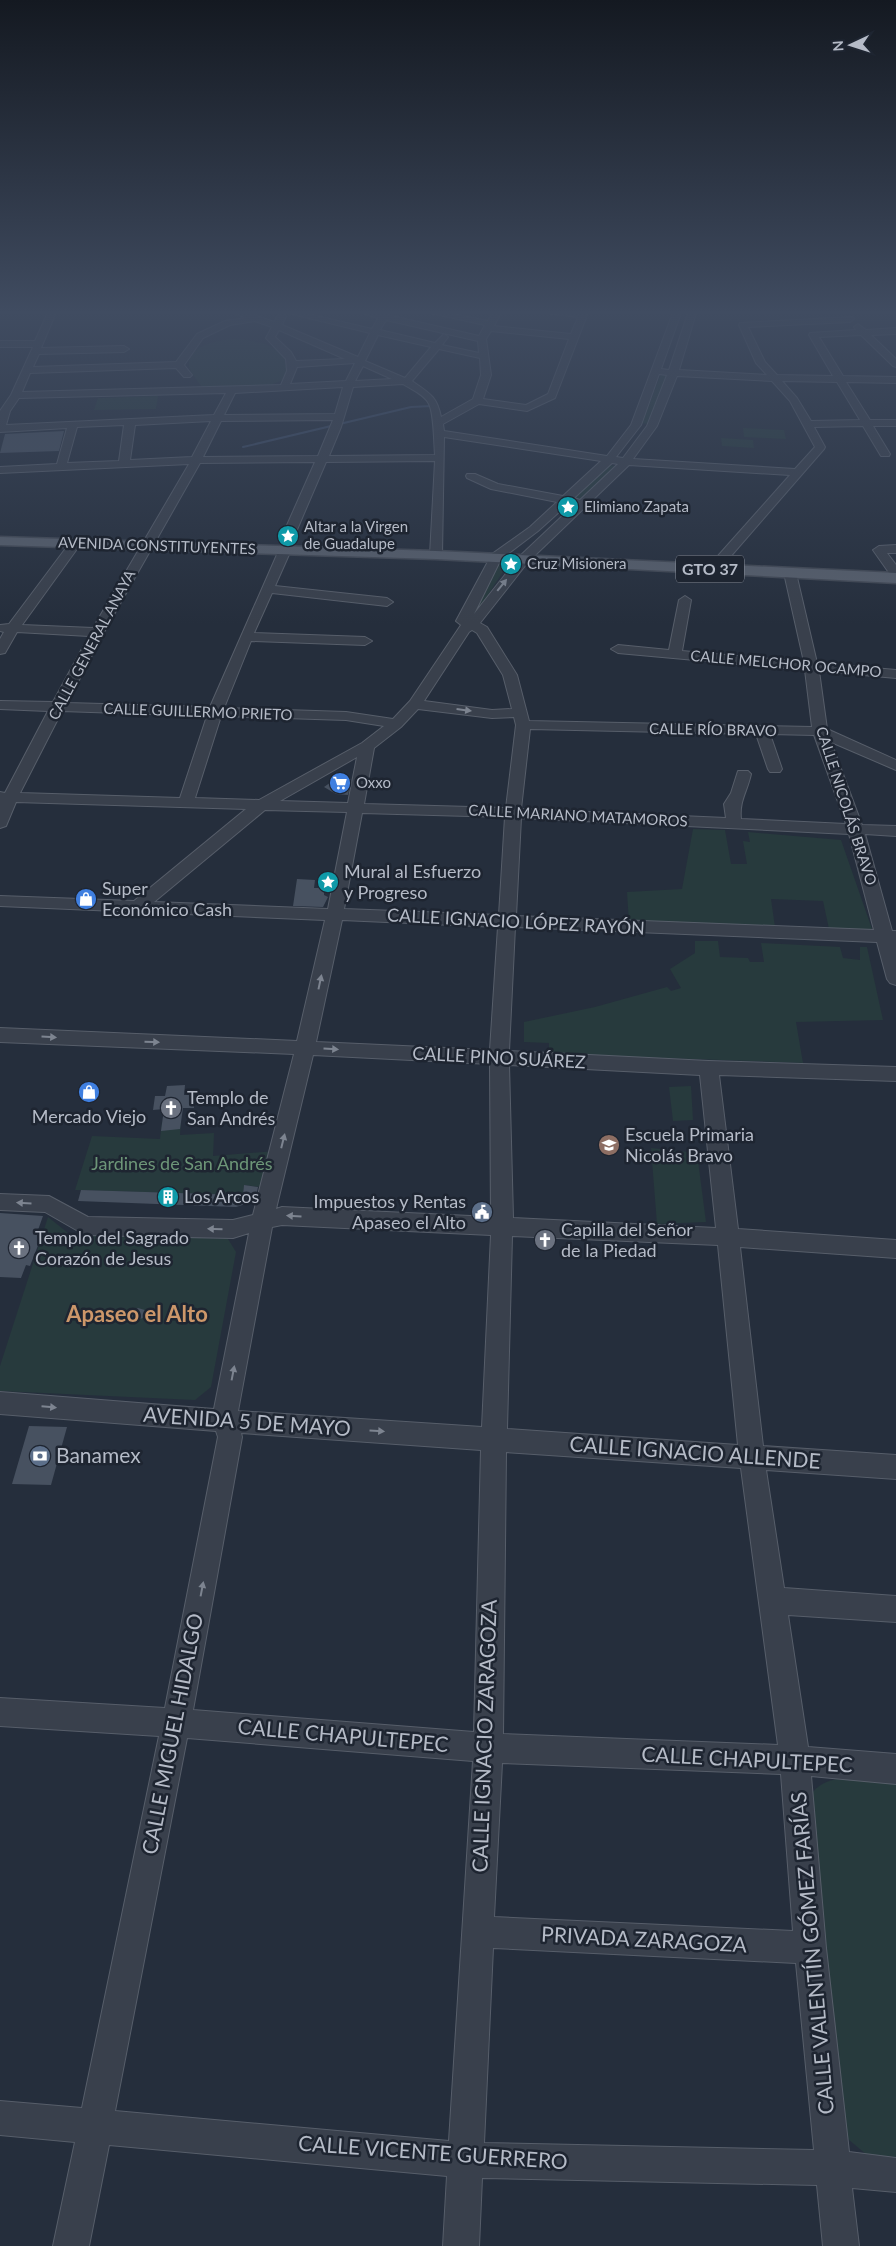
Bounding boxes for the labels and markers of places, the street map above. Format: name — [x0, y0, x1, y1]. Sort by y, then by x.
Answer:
place icon: Elimiano Zapata — [556, 495, 580, 519]
place label: Elimiano Zapata — [584, 497, 689, 515]
place label: Altar a la Virgen de Guadalupe — [304, 517, 408, 552]
place icon: Altar a la Virgen de Guadalupe — [276, 524, 300, 548]
place icon: Cruz Misionera — [499, 552, 523, 576]
place label: Cruz Misionera — [527, 554, 627, 572]
supermarket icon: Oxxo — [328, 771, 352, 795]
place label: Oxxo — [356, 773, 391, 791]
place label: Mural al Esfuerzo y Progreso — [344, 860, 481, 903]
place icon: Mural al Esfuerzo y Progreso — [316, 870, 340, 894]
place label: Super Económico Cash — [102, 877, 232, 920]
shop icon: Super Económico Cash — [74, 887, 98, 911]
shop icon: Mercado Viejo — [77, 1080, 101, 1104]
place label: Templo de San Andrés — [187, 1086, 276, 1129]
church icon: Templo de San Andrés — [159, 1096, 183, 1120]
place label: Mercado Viejo — [32, 1105, 146, 1127]
place label: Escuela Primaria Nicolás Bravo — [625, 1123, 754, 1166]
school or university icon: Escuela Primaria Nicolás Bravo — [597, 1133, 621, 1157]
building icon: Los Arcos — [156, 1185, 180, 1209]
place label: Los Arcos — [184, 1185, 260, 1207]
place label: Impuestos y Rentas Apaseo el Alto — [314, 1190, 466, 1233]
public building icon: Impuestos y Rentas Apaseo el Alto — [470, 1200, 494, 1224]
place label: Capilla del Señor de la Piedad — [561, 1218, 693, 1261]
place label: Templo del Sagrado Corazón de Jesus — [35, 1226, 189, 1269]
church icon: Capilla del Señor de la Piedad — [533, 1228, 557, 1252]
church icon: Templo del Sagrado Corazón de Jesus — [7, 1236, 31, 1260]
place label: Banamex — [56, 1442, 141, 1467]
bank icon: Banamex — [28, 1444, 52, 1468]

